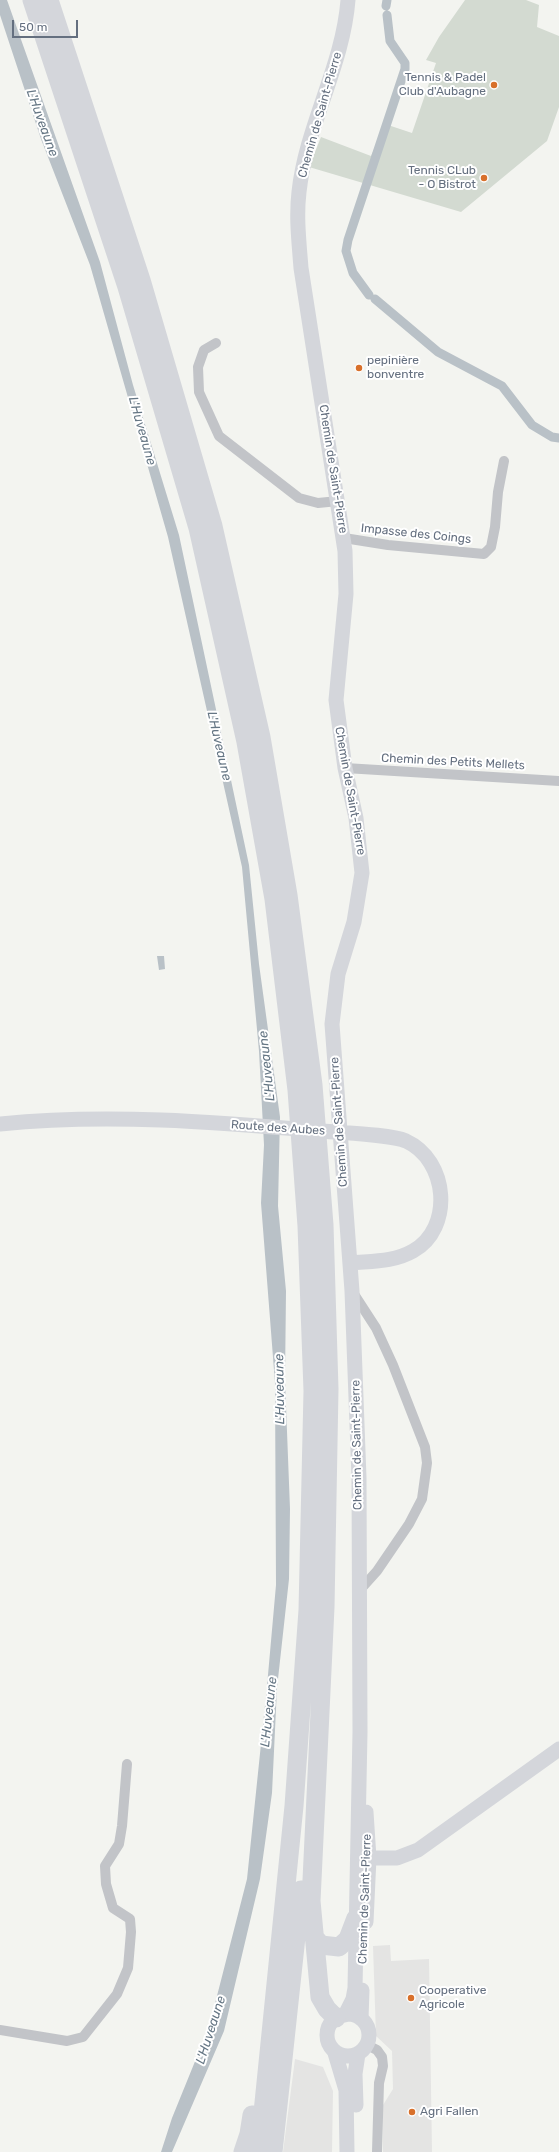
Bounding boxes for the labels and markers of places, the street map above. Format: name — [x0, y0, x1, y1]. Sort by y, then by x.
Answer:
place label: Tennis & Padel Club d'Aubagne — [399, 71, 486, 99]
marker: Tennis & Padel Club d'Aubagne — [489, 80, 499, 90]
place label: Tennis CLub - O Bistrot — [408, 164, 476, 192]
marker: Tennis CLub - O Bistrot — [479, 173, 489, 183]
place label: pepinière bonventre — [367, 354, 424, 382]
marker: pepinière bonventre — [354, 363, 364, 373]
place label: Cooperative Agricole — [419, 1984, 486, 2012]
marker: Cooperative Agricole — [406, 1993, 416, 2003]
place label: Agri Fallen — [420, 2105, 479, 2119]
marker: Agri Fallen — [407, 2107, 417, 2117]

